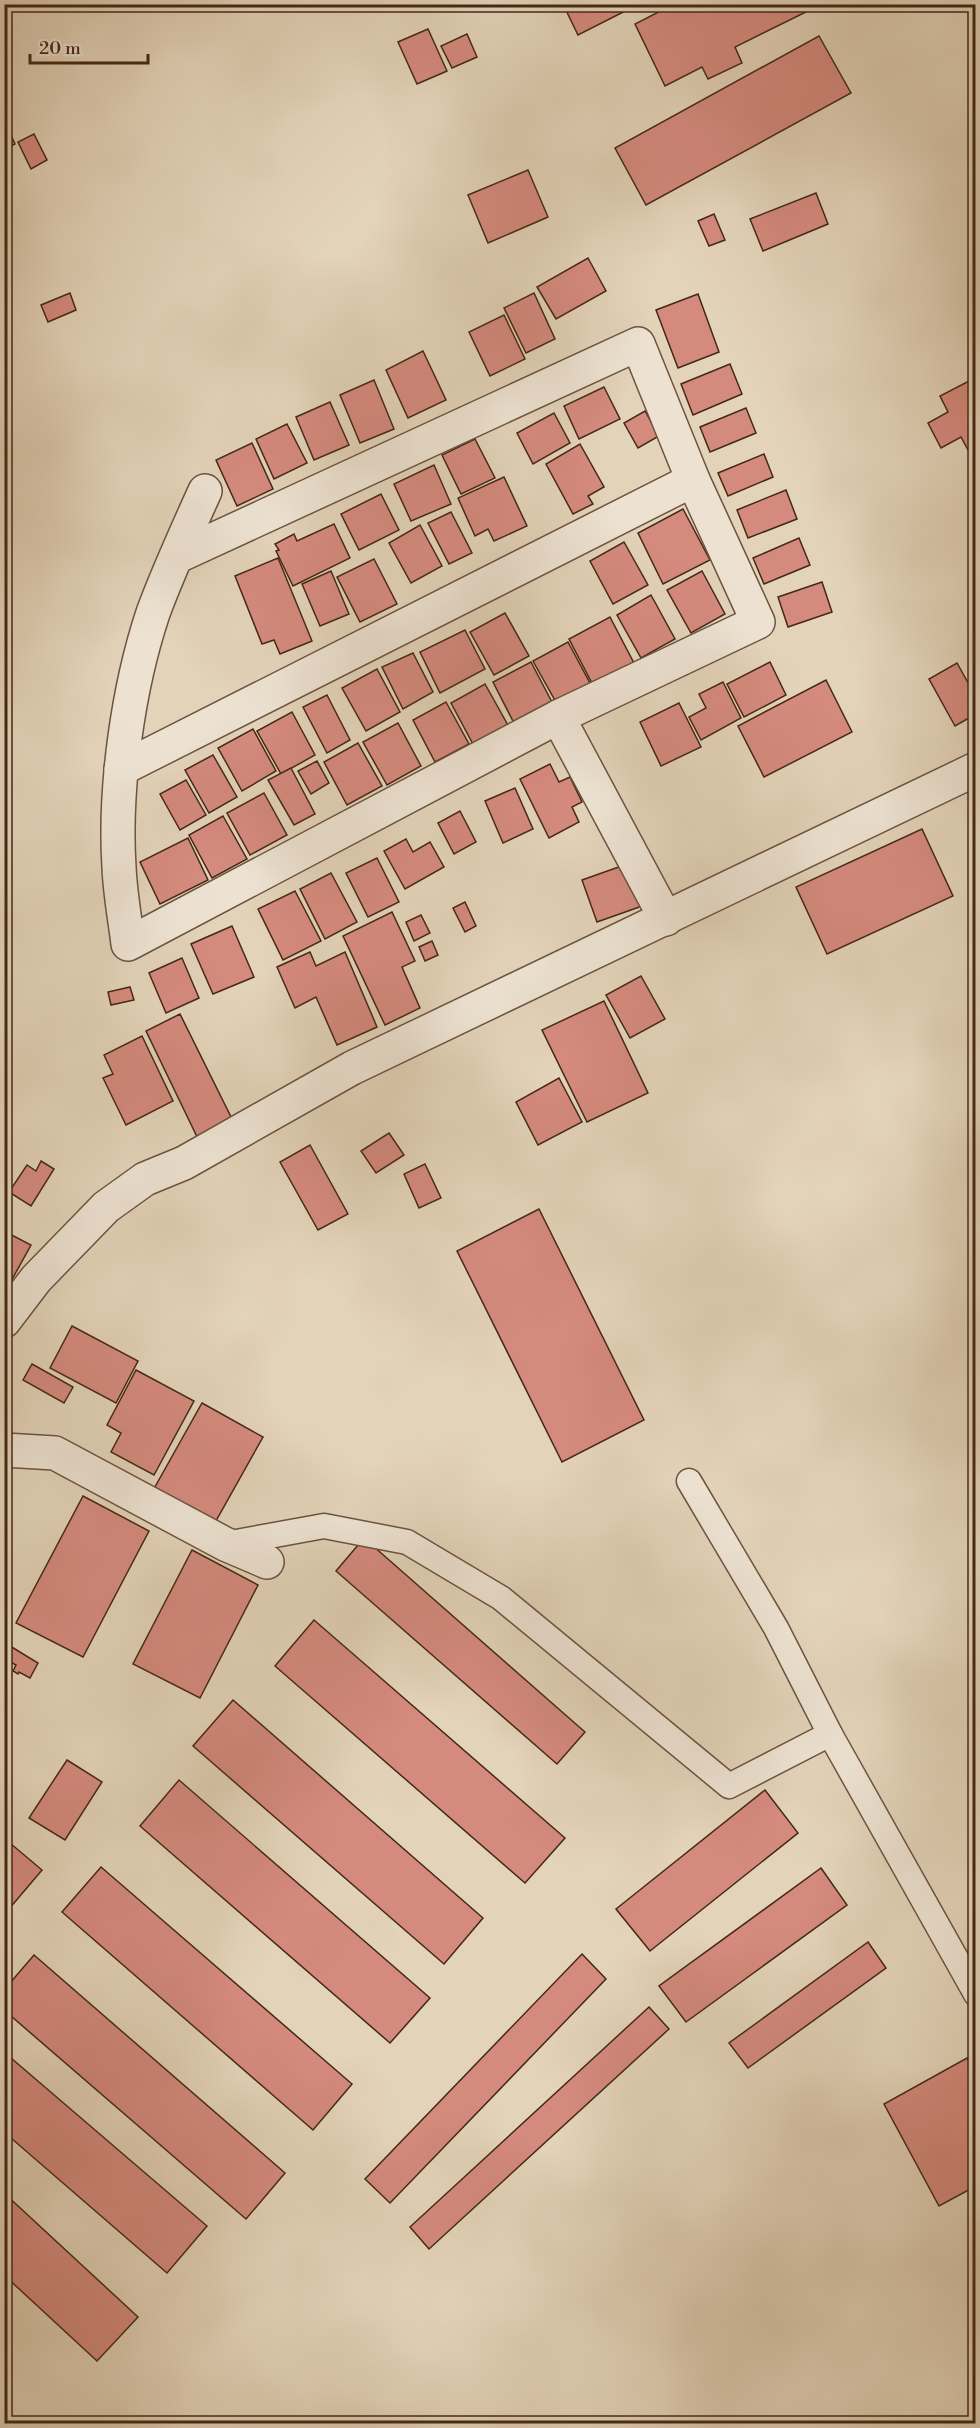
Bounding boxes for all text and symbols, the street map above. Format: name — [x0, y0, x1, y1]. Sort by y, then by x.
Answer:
scale bar — [30, 27, 148, 65]
text: 20 m — [39, 37, 81, 60]

